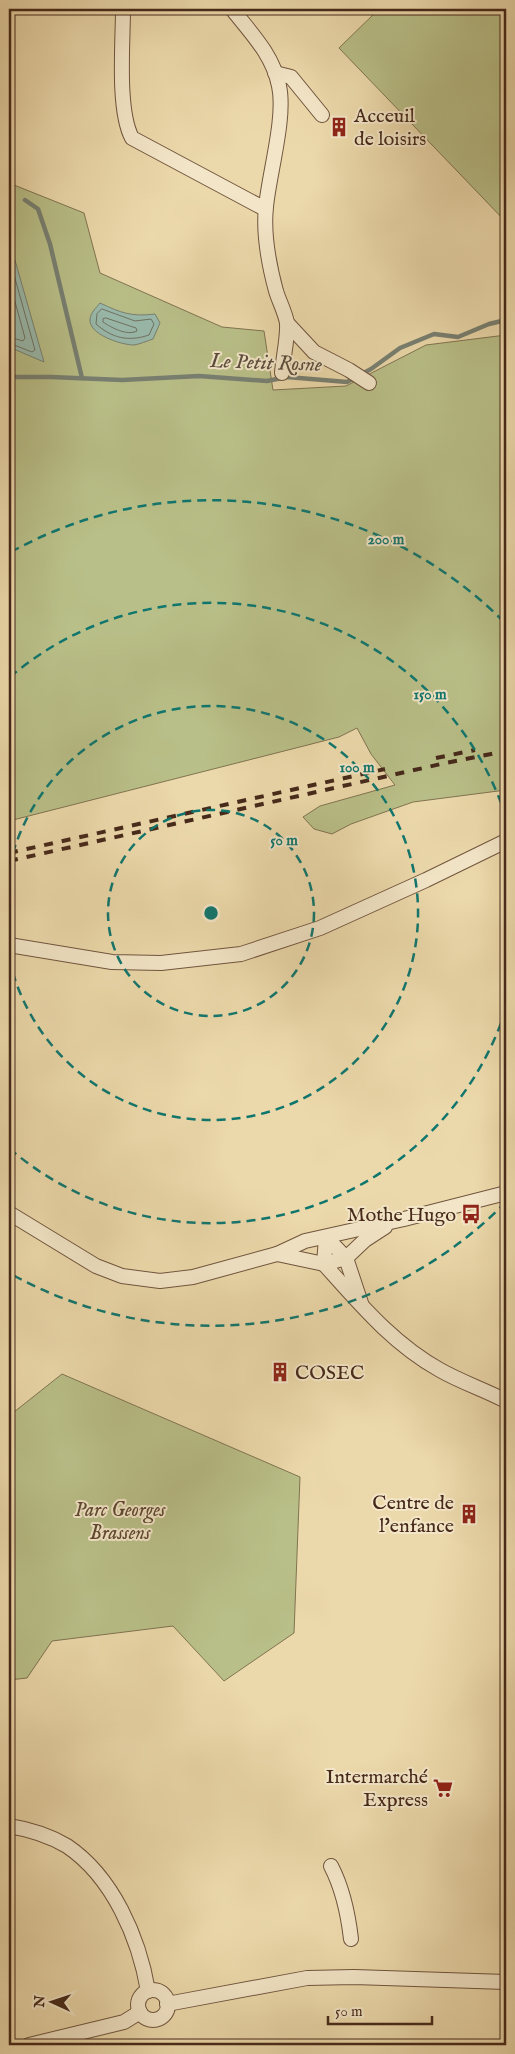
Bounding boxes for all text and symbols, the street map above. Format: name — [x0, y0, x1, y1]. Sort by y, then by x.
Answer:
place label: Acceuil de loisirs — [353, 104, 426, 152]
building icon: Acceuil de loisirs — [328, 116, 350, 138]
water label: Le Petit Rosne — [208, 348, 322, 379]
text: 200 m — [368, 530, 405, 549]
text: 150 m — [413, 685, 447, 704]
text: 100 m — [339, 758, 375, 777]
text: 50 m — [270, 831, 298, 850]
centre of rings — [202, 904, 220, 922]
place label: Mothe Hugo — [347, 1203, 456, 1228]
bus stop icon: Mothe Hugo — [460, 1203, 482, 1225]
building icon: COSEC — [269, 1361, 291, 1383]
place label: COSEC — [295, 1361, 364, 1386]
place label: Centre de l'enfance — [372, 1491, 454, 1539]
park label: Parc Georges Brassens — [74, 1498, 166, 1546]
building icon: Centre de l'enfance — [458, 1503, 480, 1525]
place label: Intermarché Express — [326, 1765, 428, 1813]
supermarket icon: Intermarché Express — [432, 1777, 454, 1799]
north arrow — [28, 1976, 78, 2026]
scale bar — [328, 1994, 431, 2026]
text: N — [31, 1995, 49, 2009]
text: 50 m — [335, 2002, 363, 2021]

